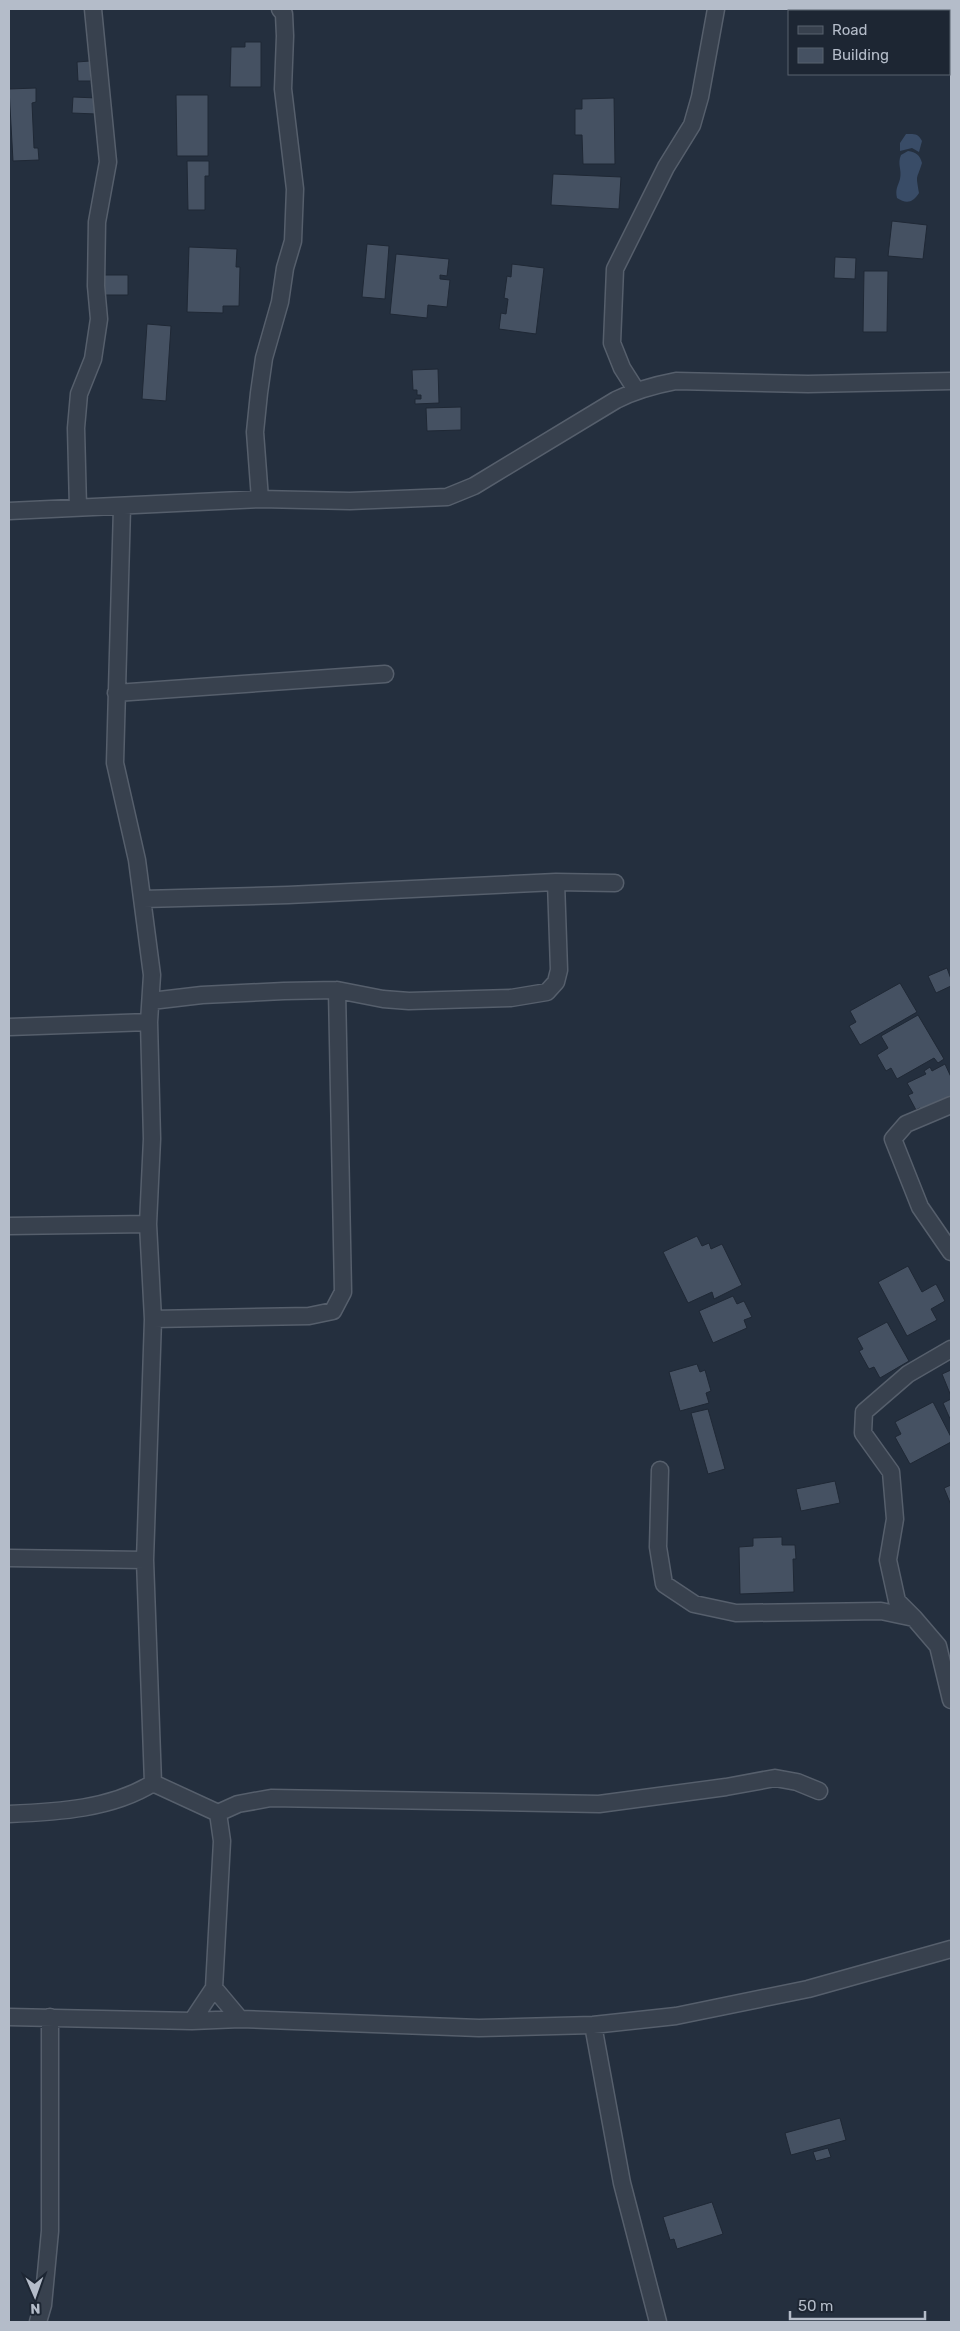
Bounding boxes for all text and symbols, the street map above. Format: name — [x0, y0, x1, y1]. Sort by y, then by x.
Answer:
legend — [788, 10, 950, 75]
text: Road — [832, 21, 868, 39]
text: Building — [832, 46, 889, 64]
north arrow — [10, 2271, 60, 2321]
scale bar — [790, 2288, 925, 2320]
text: 50 m — [798, 2297, 833, 2315]
text: N — [30, 2300, 41, 2317]

